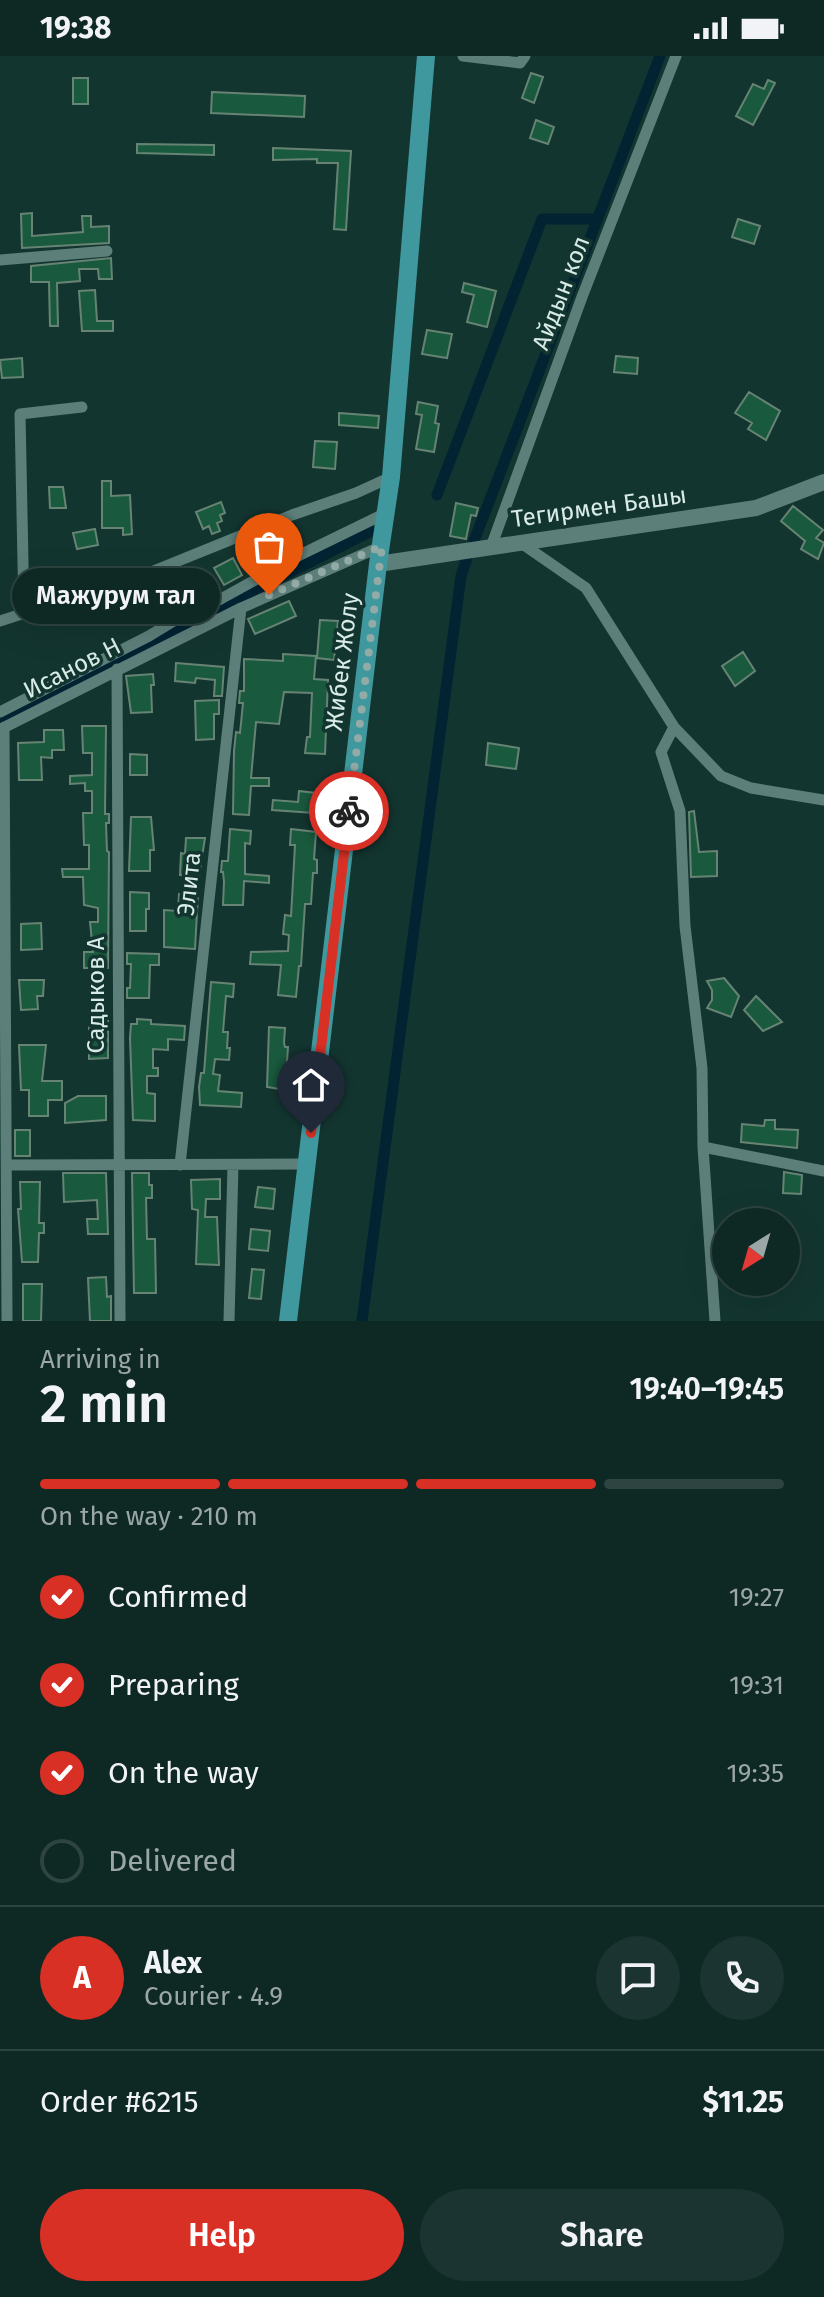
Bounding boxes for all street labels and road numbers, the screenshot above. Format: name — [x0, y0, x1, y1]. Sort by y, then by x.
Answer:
street label: Айдын кол — [527, 232, 595, 354]
street label: Тегирмен Башы — [510, 481, 688, 533]
street label: Жибек Жолу — [320, 591, 364, 733]
street label: Исанов Н — [19, 632, 125, 704]
street label: Элита — [172, 851, 206, 917]
street label: Садыков А — [82, 936, 110, 1054]

